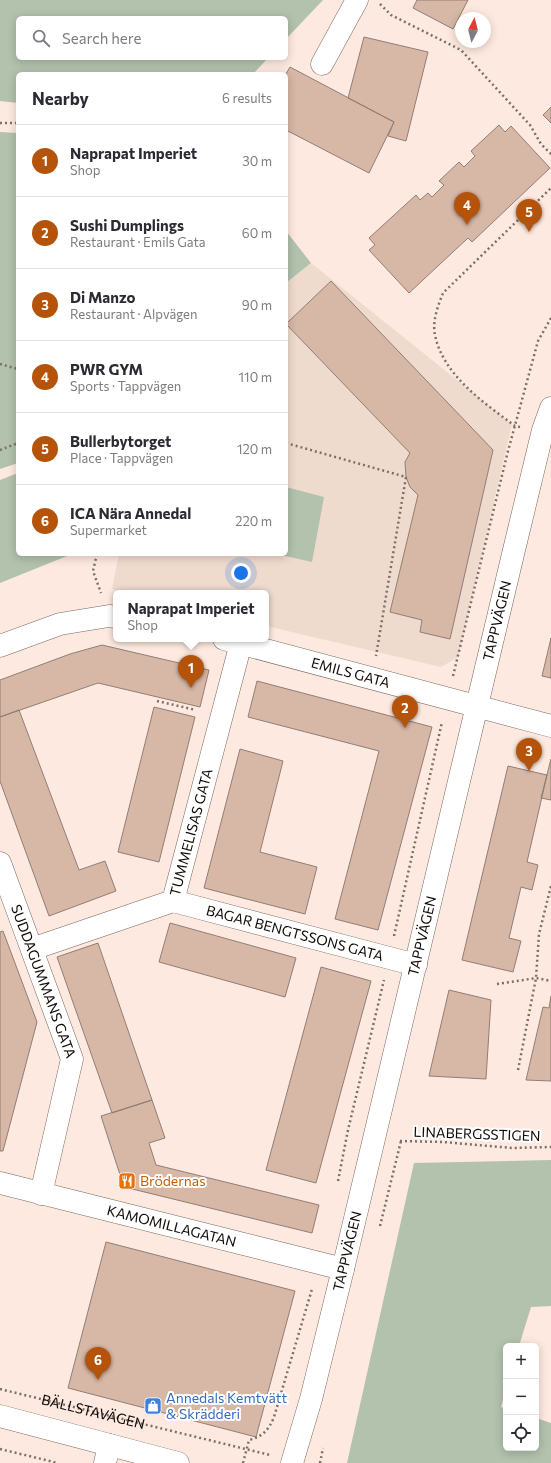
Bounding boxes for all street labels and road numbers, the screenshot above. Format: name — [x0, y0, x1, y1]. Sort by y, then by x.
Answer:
street label: TAPPVÄGEN — [479, 579, 514, 662]
street label: EMILS GATA — [310, 654, 392, 691]
street label: TUMMELISAS GATA — [166, 766, 216, 898]
street label: TAPPVÄGEN — [404, 894, 439, 978]
street label: BAGAR BENGTSSONS GATA — [204, 901, 386, 964]
street label: SUDDAGUMMANS GATA — [8, 902, 80, 1061]
street label: LINABERGSSTIGEN — [413, 1123, 541, 1144]
street label: KAMOMILLAGATAN — [105, 1201, 238, 1250]
street label: TAPPVÄGEN — [329, 1209, 365, 1293]
street label: BÄLLSTAVÄGEN — [40, 1390, 147, 1432]

